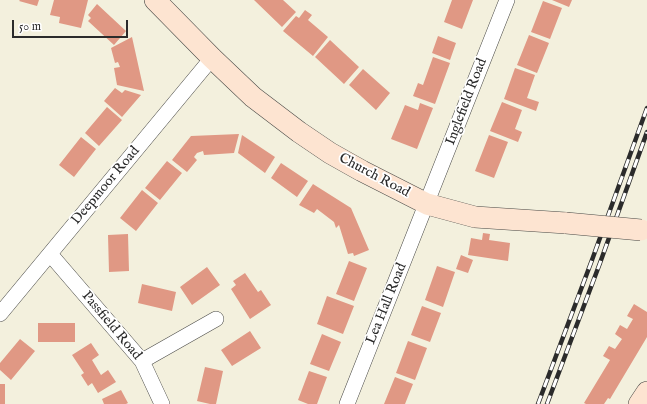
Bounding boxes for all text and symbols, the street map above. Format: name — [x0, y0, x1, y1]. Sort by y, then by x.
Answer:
scale bar — [14, 12, 130, 38]
text: 50 m — [19, 19, 41, 34]
street label: Inglefield Road — [443, 56, 491, 148]
street label: Deepmoor Road — [68, 143, 144, 229]
street label: Church Road — [336, 150, 412, 202]
street label: Lea Hall Road — [363, 261, 411, 347]
street label: Passfield Road — [77, 288, 145, 364]

